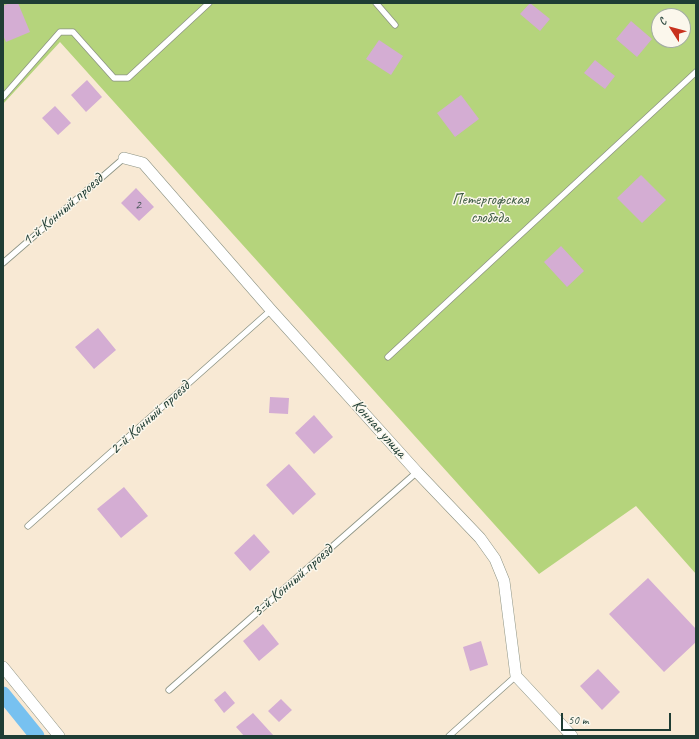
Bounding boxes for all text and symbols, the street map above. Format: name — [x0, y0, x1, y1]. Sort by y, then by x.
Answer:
north arrow — [651, 8, 691, 48]
text: С — [655, 15, 669, 28]
street label: 1-й Конный проезд — [19, 170, 107, 250]
park label: Петергофская слобода — [452, 190, 528, 228]
house number: 2 — [135, 197, 141, 213]
street label: 2-й Конный проезд — [106, 377, 194, 459]
street label: Конная улица — [348, 396, 410, 462]
street label: 3-й Конный проезд — [249, 541, 337, 621]
scale bar — [563, 705, 673, 731]
text: 50 m — [568, 712, 588, 728]

